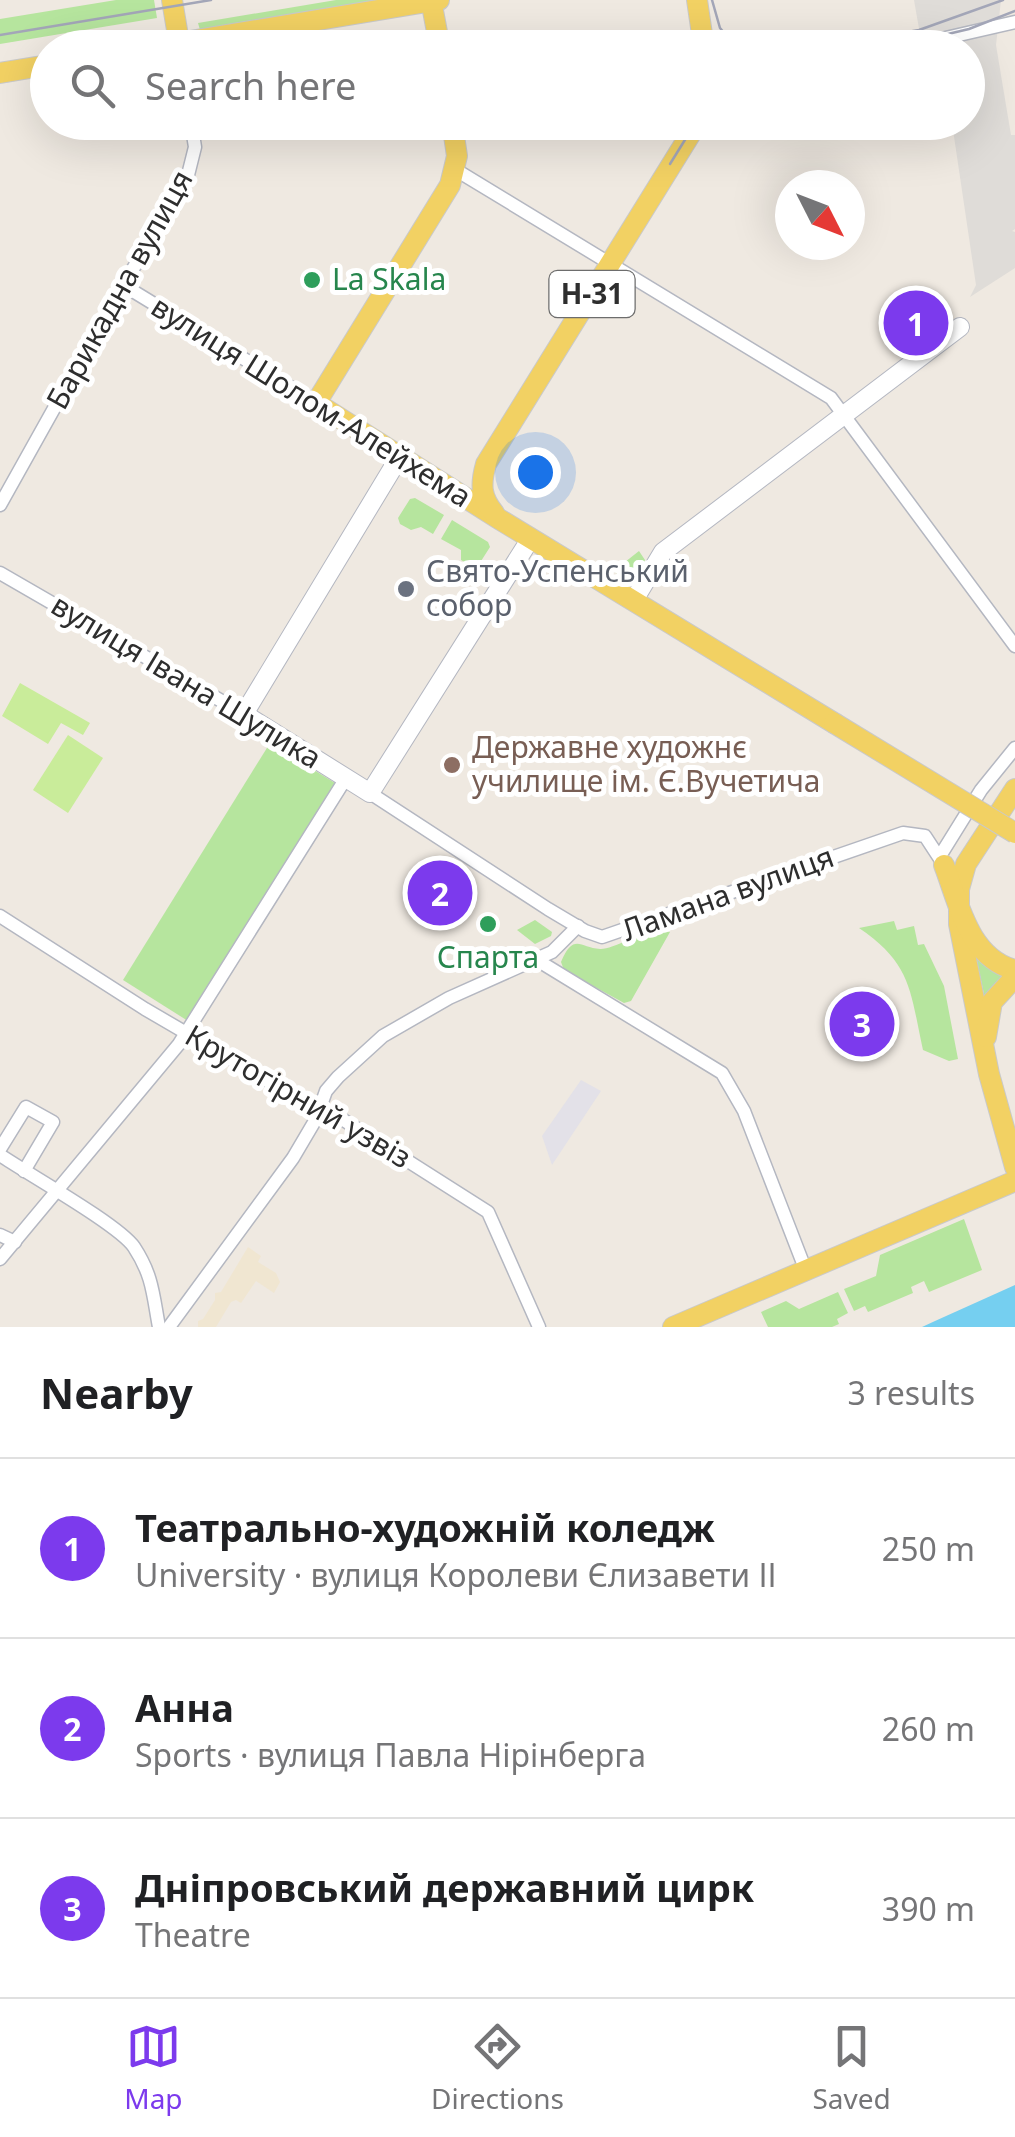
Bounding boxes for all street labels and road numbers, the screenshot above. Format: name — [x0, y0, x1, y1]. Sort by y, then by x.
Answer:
street label: Барикадна вулиця — [36, 162, 201, 416]
road number: Н-31 — [550, 271, 634, 317]
street label: вулиця Шолом-Алейхема — [144, 285, 480, 516]
street label: вулиця Івана Шулика — [44, 584, 329, 778]
street label: Ламана вулиця — [616, 835, 839, 950]
street label: Крутогірний узвіз — [178, 1014, 419, 1177]

